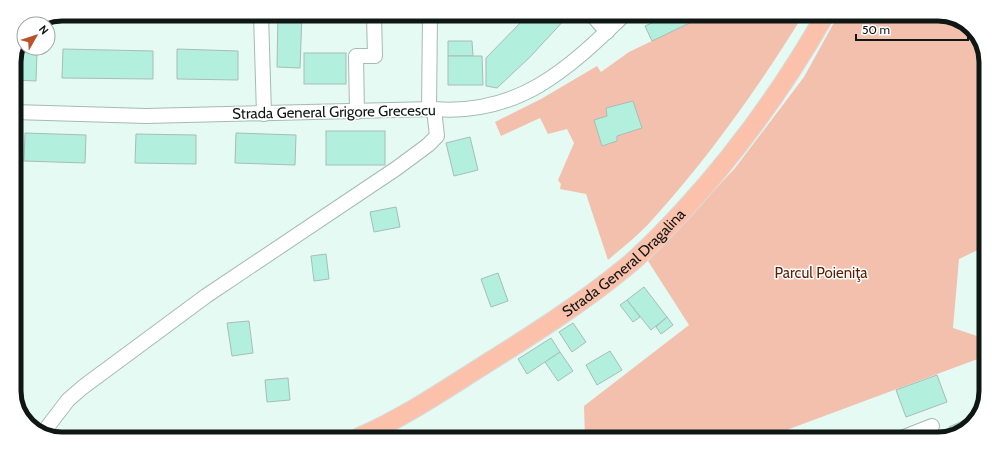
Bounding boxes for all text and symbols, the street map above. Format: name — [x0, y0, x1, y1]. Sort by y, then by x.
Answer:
north arrow — [16, 16, 56, 56]
scale bar — [856, 16, 968, 42]
text: N — [36, 22, 52, 37]
text: 50 m — [862, 22, 890, 37]
street label: Strada General Grigore Grecescu — [232, 101, 436, 123]
street label: Strada General Dragalina — [559, 205, 690, 321]
park label: Parcul Poieniţa — [774, 264, 868, 282]

